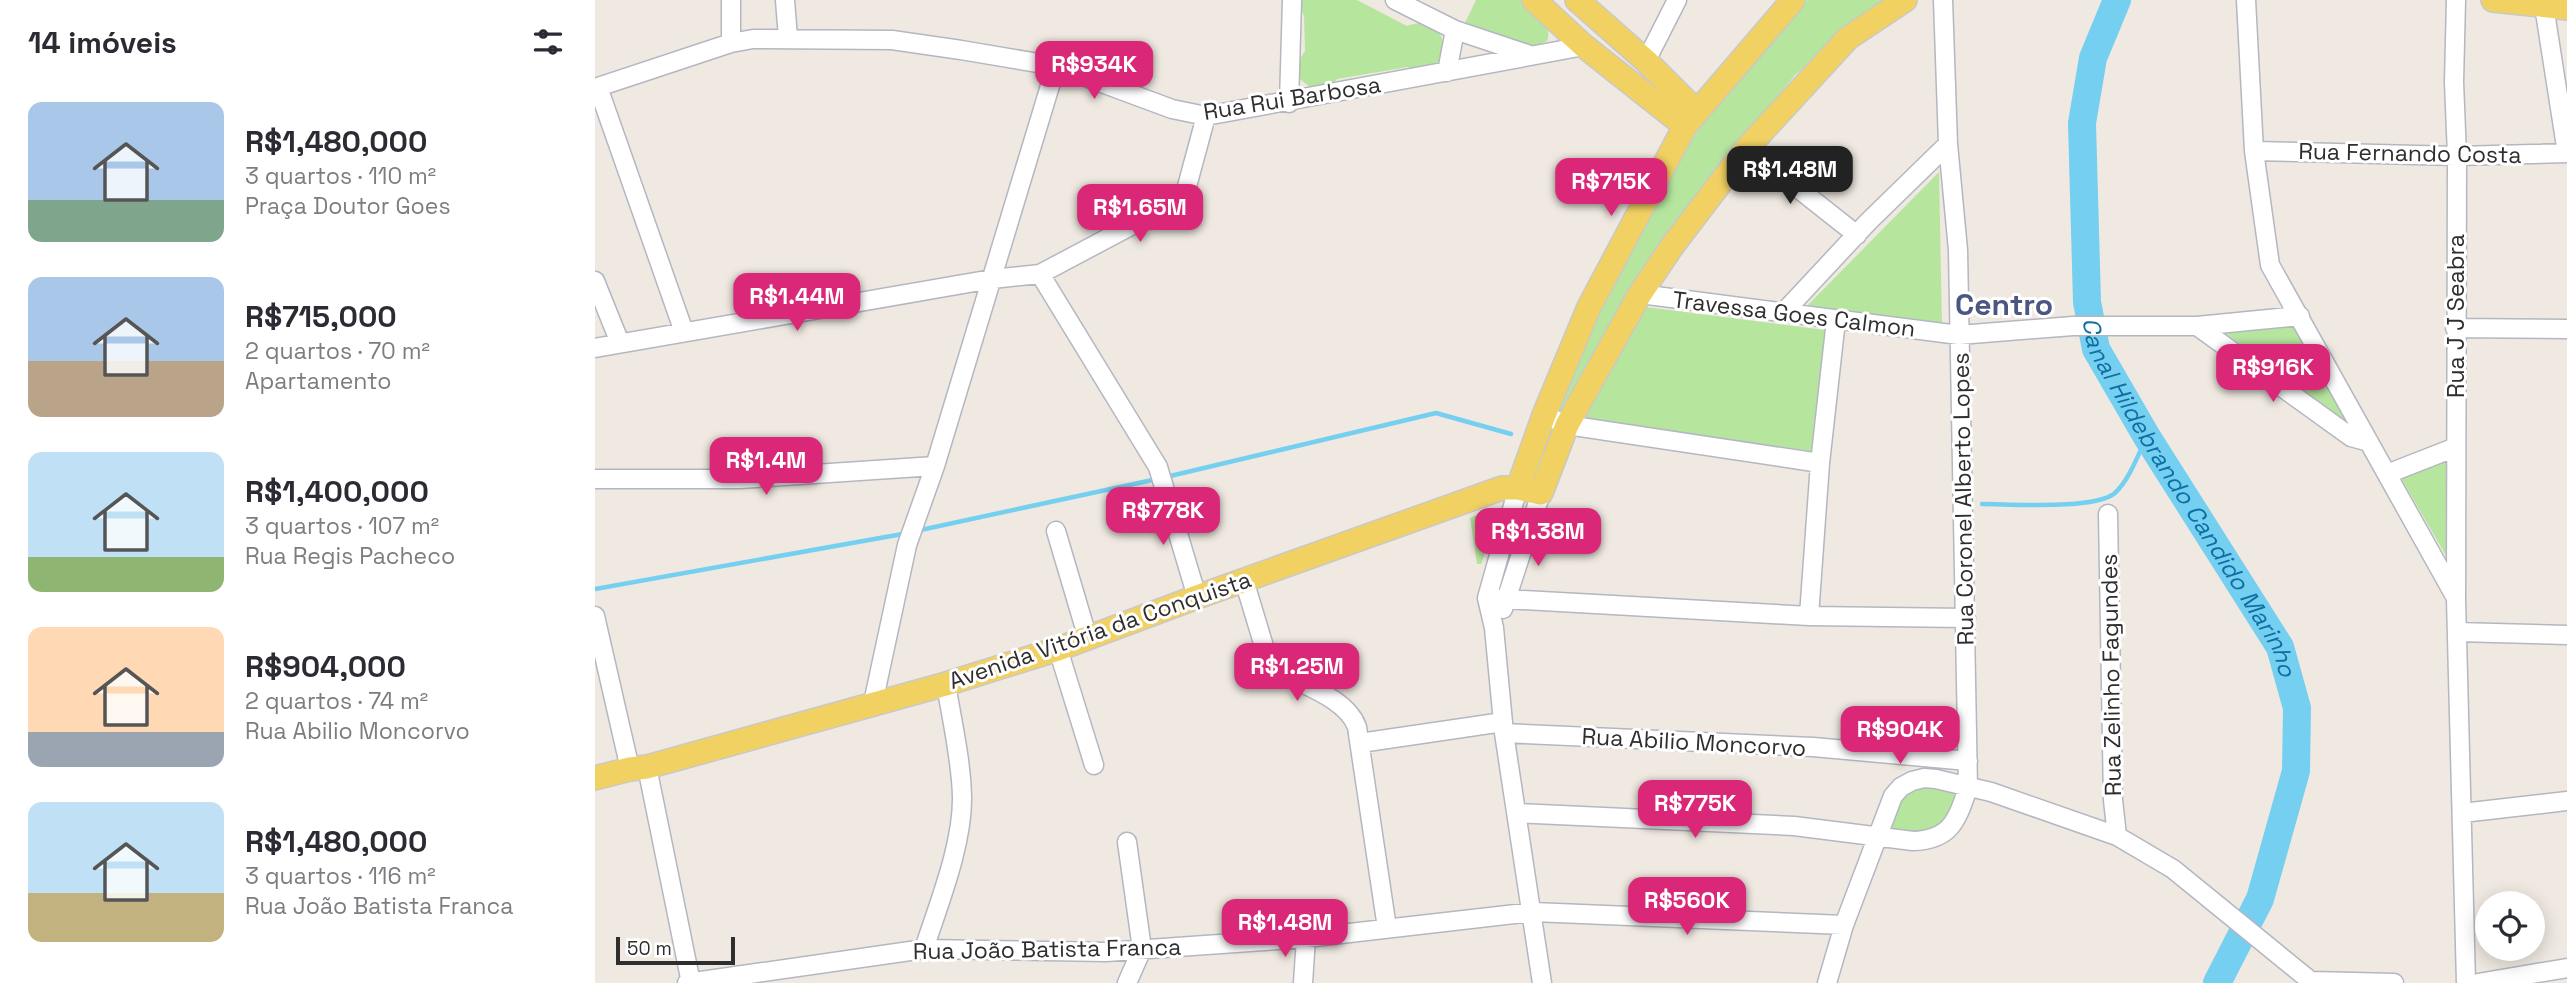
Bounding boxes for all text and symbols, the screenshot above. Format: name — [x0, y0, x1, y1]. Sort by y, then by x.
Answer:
text: 14 imóveis — [28, 23, 177, 62]
icon: filters — [529, 23, 567, 61]
pin: R$934K — [1037, 42, 1151, 101]
text: R$934K — [1051, 49, 1137, 79]
street label: Rua Rui Barbosa — [1201, 69, 1383, 127]
text: R$1,480,000 — [245, 122, 427, 161]
icon: home — [84, 130, 168, 214]
street label: Rua Fernando Costa — [2298, 136, 2522, 170]
pin: R$1.48M — [1725, 146, 1855, 206]
text: R$1.48M — [1743, 154, 1837, 184]
pin: R$715K — [1554, 158, 1668, 218]
text: 3 quartos · 110 m² — [245, 161, 436, 191]
text: R$715K — [1571, 166, 1651, 196]
pin: R$1.65M — [1075, 184, 1205, 244]
text: Praça Doutor Goes — [245, 191, 451, 221]
text: R$1.65M — [1093, 192, 1187, 222]
street label: Rua J J Seabra — [2441, 234, 2471, 398]
pin: R$1.44M — [732, 274, 862, 333]
text: R$1.44M — [749, 281, 845, 311]
street label: Travessa Goes Calmon — [1671, 284, 1917, 344]
district label: Centro — [1955, 285, 2053, 324]
text: R$715,000 — [245, 297, 397, 336]
icon: home — [84, 305, 168, 389]
water label: Canal Hildebrando Candido Marinho — [2075, 315, 2304, 681]
text: 2 quartos · 70 m² — [245, 336, 430, 366]
pin: R$916K — [2216, 344, 2330, 404]
street label: Rua Coronel Alberto Lopes — [1945, 352, 1981, 646]
text: R$916K — [2232, 352, 2314, 382]
text: Apartamento — [245, 366, 392, 396]
pin: R$1.4M — [709, 438, 823, 497]
text: R$1.4M — [726, 445, 806, 475]
text: R$1,400,000 — [245, 472, 429, 511]
icon: home — [84, 480, 168, 564]
pin: R$778K — [1106, 488, 1220, 547]
text: R$778K — [1122, 495, 1204, 525]
pin: R$1.38M — [1473, 508, 1603, 568]
text: 3 quartos · 107 m² — [245, 511, 439, 541]
text: R$1.38M — [1491, 516, 1585, 546]
text: Rua Regis Pacheco — [245, 541, 455, 571]
street label: Rua Zelinho Fagundes — [2094, 553, 2128, 797]
street label: Avenida Vitória da Conquista — [945, 564, 1255, 696]
pin: R$1.25M — [1232, 644, 1362, 703]
text: R$904,000 — [245, 647, 406, 686]
text: R$1.25M — [1250, 651, 1344, 681]
icon: home — [84, 655, 168, 739]
text: 2 quartos · 74 m² — [245, 686, 428, 716]
pin: R$904K — [1843, 706, 1957, 766]
text: R$904K — [1857, 714, 1943, 744]
text: Rua Abilio Moncorvo — [245, 716, 470, 746]
street label: Rua Abilio Moncorvo — [1581, 721, 1807, 763]
pin: R$775K — [1638, 780, 1752, 840]
text: R$775K — [1654, 788, 1736, 818]
text: R$1,480,000 — [245, 822, 427, 861]
icon: home — [84, 830, 168, 914]
text: 3 quartos · 116 m² — [245, 861, 436, 891]
pin: R$560K — [1630, 878, 1744, 937]
text: R$560K — [1644, 885, 1730, 915]
text: Rua João Batista Franca — [245, 891, 513, 921]
map controls — [2475, 891, 2545, 961]
button: locate — [2475, 891, 2545, 961]
pin: R$1.48M — [1220, 900, 1350, 959]
text: R$1.48M — [1238, 907, 1332, 937]
street label: Rua João Batista Franca — [913, 932, 1181, 966]
scale bar — [616, 934, 735, 966]
text: 50 m — [627, 936, 672, 961]

